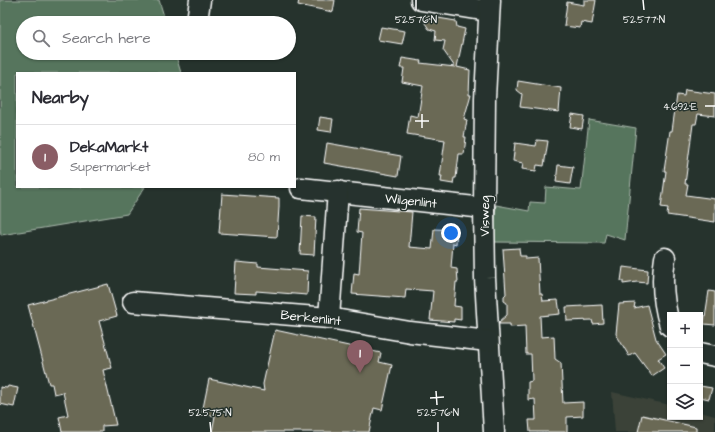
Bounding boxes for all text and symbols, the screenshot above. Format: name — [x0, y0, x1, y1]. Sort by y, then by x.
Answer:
text: 52.576°N — [395, 13, 437, 27]
text: 52.577°N — [623, 13, 665, 27]
search box — [16, 16, 296, 60]
icon: search — [30, 27, 52, 49]
text: Search here — [62, 28, 151, 49]
text: Nearby — [32, 86, 89, 110]
text: 4.692°E — [663, 100, 697, 114]
text: DekaMarkt — [70, 137, 148, 158]
text: 1 — [44, 148, 46, 166]
text: 80 m — [248, 148, 280, 166]
text: Supermarket — [70, 158, 151, 176]
street label: Wilgenlint — [384, 189, 439, 214]
street label: Visweg — [476, 195, 495, 236]
your location — [441, 223, 461, 243]
street label: Berkenlint — [280, 306, 343, 330]
map controls — [667, 312, 703, 420]
button: + — [667, 312, 703, 348]
pin: 1 — [347, 340, 373, 373]
button: − — [667, 348, 703, 384]
button: layers — [667, 384, 703, 420]
text: 52.575°N — [189, 406, 232, 420]
text: 52.576°N — [417, 406, 459, 420]

